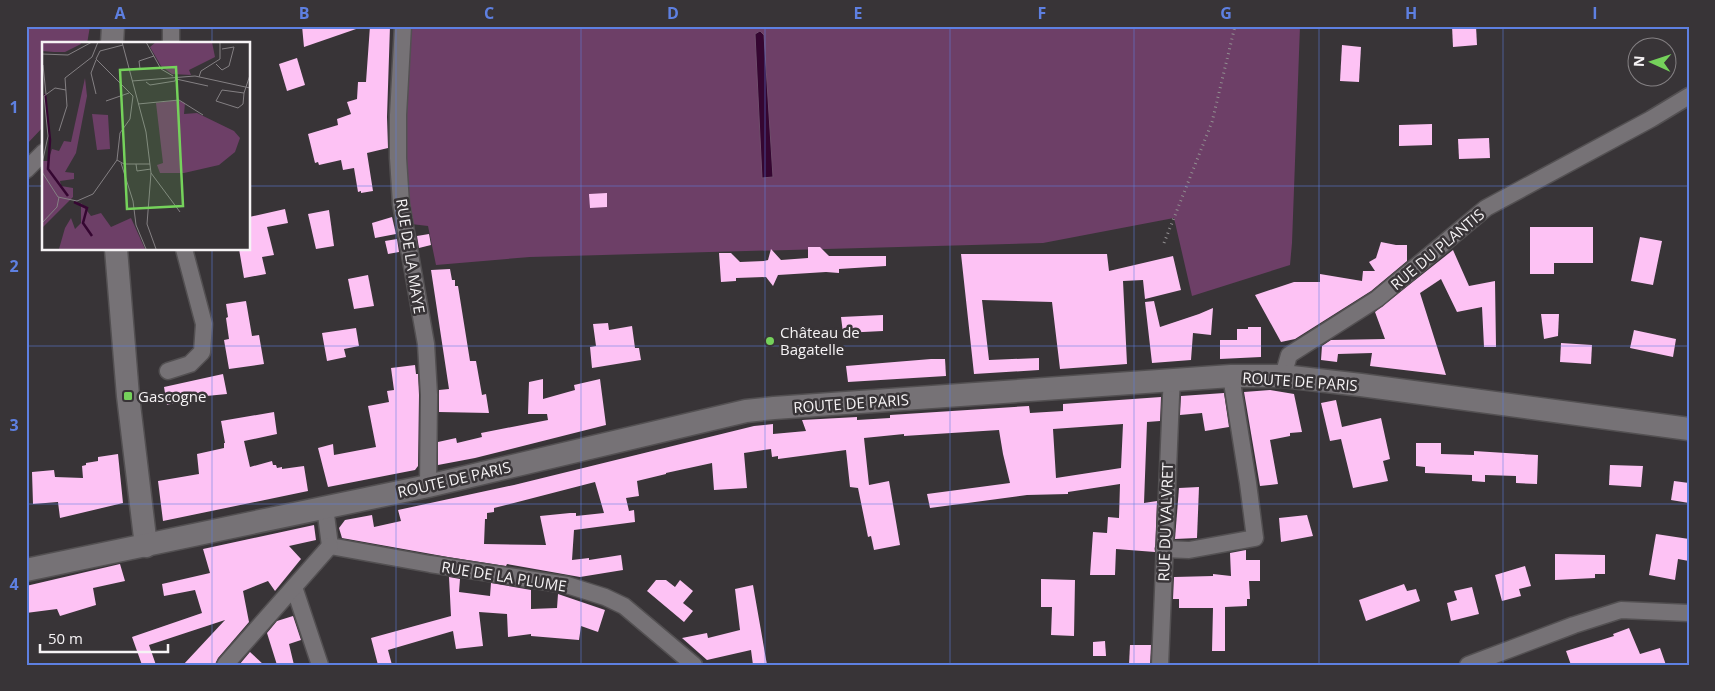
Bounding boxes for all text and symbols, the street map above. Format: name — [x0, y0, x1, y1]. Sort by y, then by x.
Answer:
text: A — [114, 2, 126, 24]
text: B — [299, 2, 309, 24]
text: C — [484, 2, 494, 24]
text: D — [667, 2, 679, 24]
text: E — [854, 2, 863, 24]
text: F — [1038, 2, 1046, 24]
text: G — [1220, 2, 1232, 24]
text: H — [1405, 2, 1417, 24]
text: I — [1592, 2, 1598, 24]
north arrow — [1628, 38, 1678, 88]
inset map — [42, 42, 250, 250]
text: N — [1629, 55, 1648, 67]
text: 1 — [9, 96, 19, 118]
street label: RUE DE LA MAYE — [392, 197, 430, 315]
street label: RUE DU PLANTIS — [1386, 204, 1488, 294]
text: 2 — [9, 255, 19, 277]
place label: Château de Bagatelle — [780, 322, 860, 359]
marker: Château de Bagatelle — [764, 335, 776, 347]
street label: ROUTE DE PARIS — [1242, 367, 1358, 395]
place label: Gascogne — [138, 386, 206, 406]
street label: ROUTE DE PARIS — [793, 389, 909, 417]
marker: Gascogne — [122, 390, 134, 402]
text: 3 — [9, 414, 19, 436]
street label: ROUTE DE PARIS — [395, 456, 513, 502]
street label: RUE DU VALVRET — [1153, 461, 1177, 582]
street label: RUE DE LA PLUME — [440, 556, 568, 596]
text: 4 — [9, 573, 19, 595]
scale bar — [40, 621, 168, 653]
text: 50 m — [48, 628, 83, 648]

